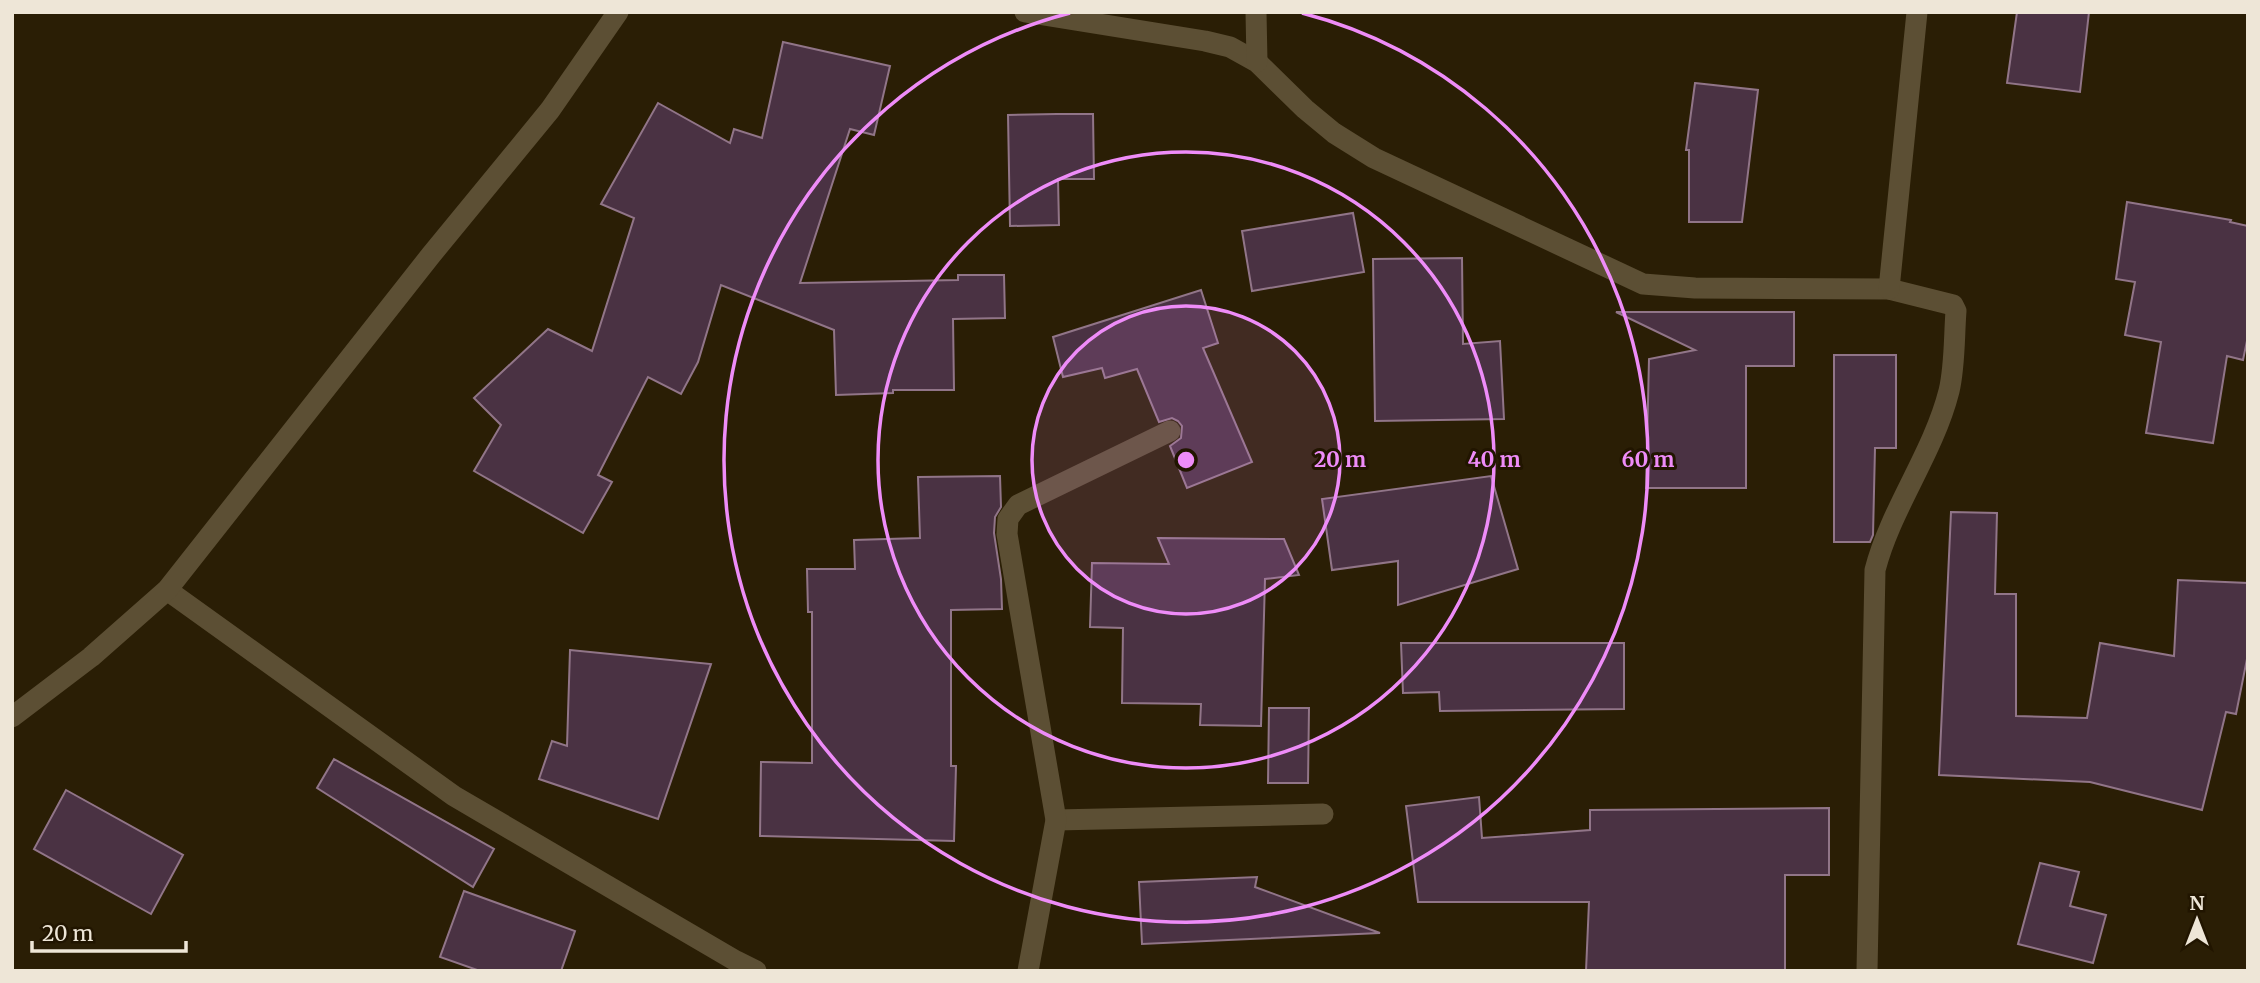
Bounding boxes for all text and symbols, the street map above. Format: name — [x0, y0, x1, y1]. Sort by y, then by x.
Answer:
text: 20 m — [1314, 446, 1366, 473]
text: 40 m — [1467, 446, 1521, 473]
text: 60 m — [1622, 446, 1674, 473]
centre of rings — [1174, 448, 1198, 472]
north arrow — [2162, 885, 2232, 955]
text: N — [2189, 891, 2205, 915]
scale bar — [32, 909, 186, 953]
text: 20 m — [42, 920, 94, 947]

